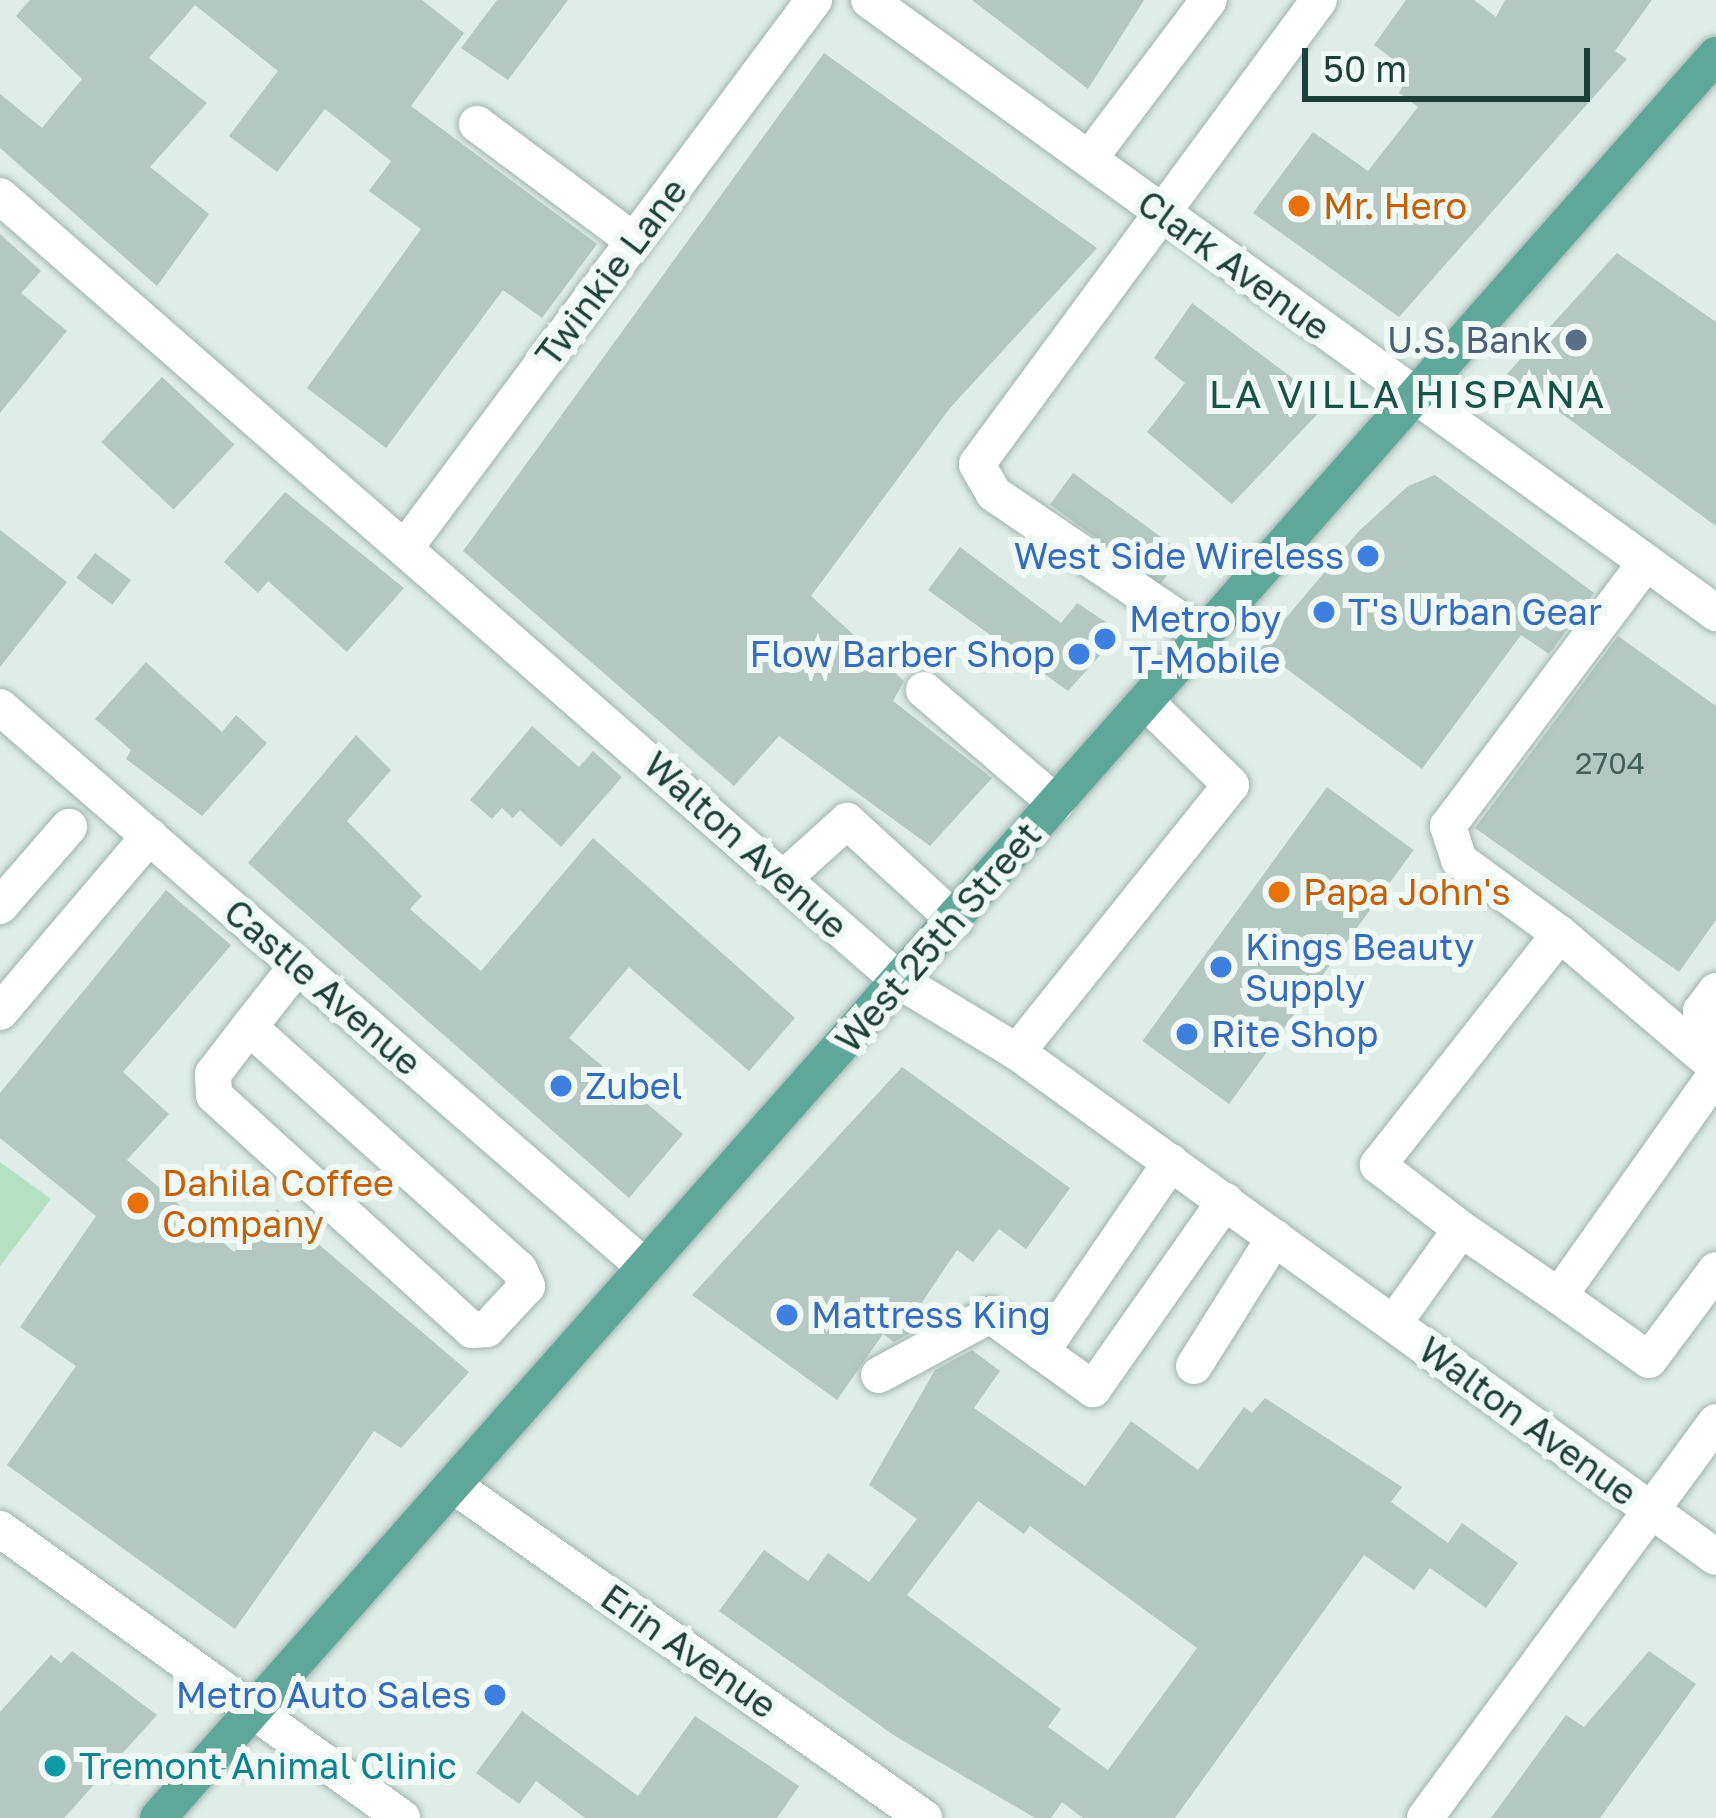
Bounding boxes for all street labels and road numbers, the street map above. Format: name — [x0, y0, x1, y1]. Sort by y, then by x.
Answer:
street label: Twinkie Lane — [526, 169, 696, 375]
street label: Clark Avenue — [1130, 181, 1338, 349]
street label: Walton Avenue — [636, 742, 856, 948]
street label: West 25th Street — [826, 813, 1050, 1061]
street label: Castle Avenue — [216, 890, 430, 1084]
street label: Walton Avenue — [1411, 1328, 1645, 1514]
street label: Erin Avenue — [593, 1575, 785, 1727]

